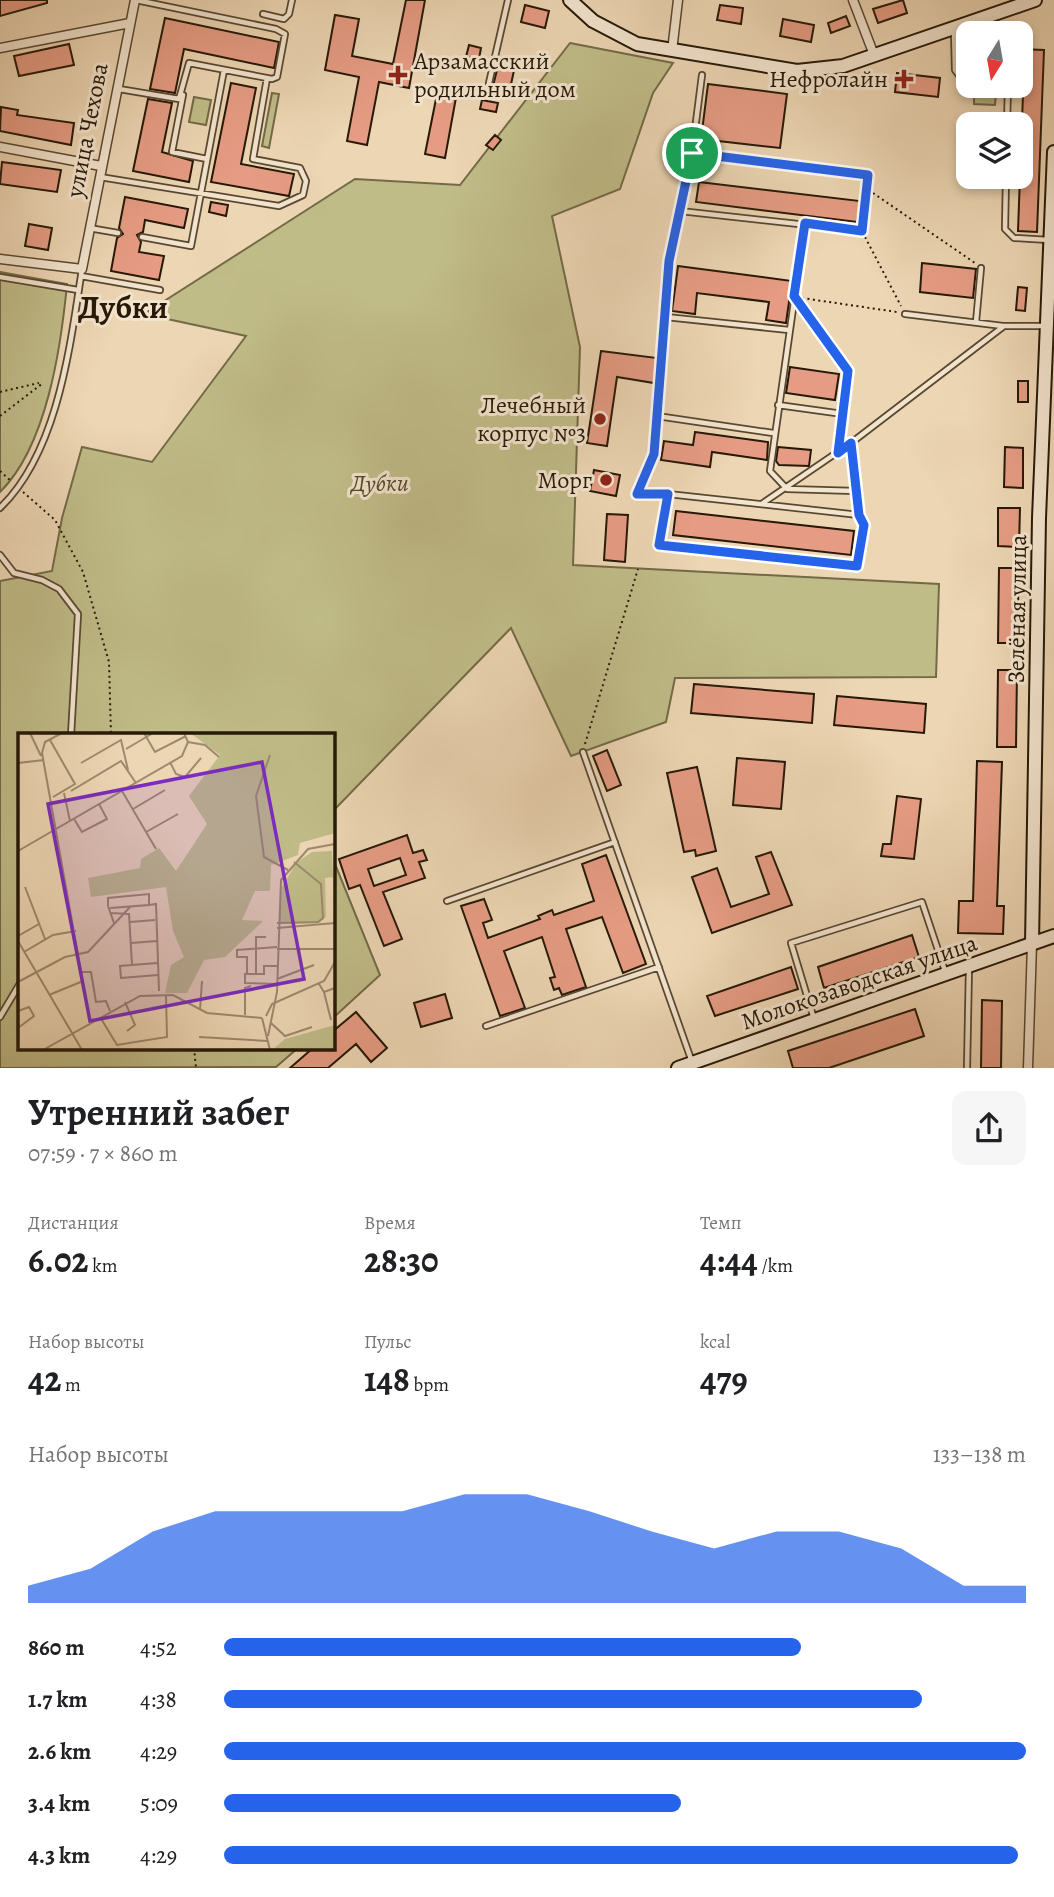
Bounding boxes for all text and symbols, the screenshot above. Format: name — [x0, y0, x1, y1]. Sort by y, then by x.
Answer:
north arrow — [956, 21, 1032, 98]
map controls — [956, 21, 1033, 189]
place label: Арзамасский родильный дом — [413, 45, 576, 105]
street label: улица Чехова — [58, 60, 116, 201]
place label: Нефролайн — [769, 63, 888, 95]
marker: Арзамасский родильный дом — [388, 65, 408, 85]
marker: Нефролайн — [894, 69, 914, 89]
button: layers — [956, 112, 1033, 189]
pin — [662, 123, 722, 183]
icon: arrive — [673, 134, 711, 172]
district label: Дубки — [78, 285, 168, 329]
place label: Лечебный корпус №3 — [477, 389, 586, 449]
marker: Лечебный корпус №3 — [592, 411, 608, 427]
place label: Морг — [537, 464, 592, 496]
park label: Дубки — [349, 467, 409, 499]
marker: Морг — [598, 472, 614, 488]
street label: Зелёная улица — [1000, 534, 1034, 684]
inset map — [18, 733, 334, 1050]
street label: Молокозаводская улица — [737, 927, 981, 1037]
text: Утренний забег — [28, 1086, 289, 1138]
button: share — [952, 1091, 1026, 1165]
text: 07:59 · 7 × 860 m — [28, 1138, 178, 1169]
text: Дистанция — [28, 1210, 119, 1236]
text: Время — [364, 1210, 416, 1236]
text: Темп — [700, 1210, 741, 1236]
text: 6.02 — [28, 1236, 88, 1284]
text: 28:30 — [364, 1236, 439, 1284]
text: 4:44 — [700, 1236, 758, 1284]
text: km — [88, 1253, 118, 1279]
text: /km — [758, 1253, 793, 1279]
text: Набор высоты — [28, 1329, 144, 1355]
text: Пульс — [364, 1329, 412, 1355]
text: kcal — [700, 1329, 730, 1355]
text: 42 — [28, 1355, 61, 1403]
text: 148 — [364, 1355, 410, 1403]
text: 479 — [700, 1355, 748, 1403]
text: m — [61, 1372, 81, 1398]
text: bpm — [410, 1372, 449, 1398]
text: Набор высоты — [28, 1439, 169, 1470]
text: 133–138 m — [933, 1439, 1026, 1470]
text: 860 m — [28, 1632, 85, 1663]
text: 4:52 — [140, 1632, 177, 1663]
text: 1.7 km — [28, 1684, 88, 1715]
text: 4:38 — [140, 1684, 177, 1715]
text: 2.6 km — [28, 1736, 91, 1767]
text: 4:29 — [140, 1736, 177, 1767]
text: 3.4 km — [28, 1788, 90, 1819]
text: 5:09 — [140, 1788, 178, 1819]
text: 4.3 km — [28, 1840, 90, 1871]
text: 4:29 — [140, 1840, 177, 1871]

